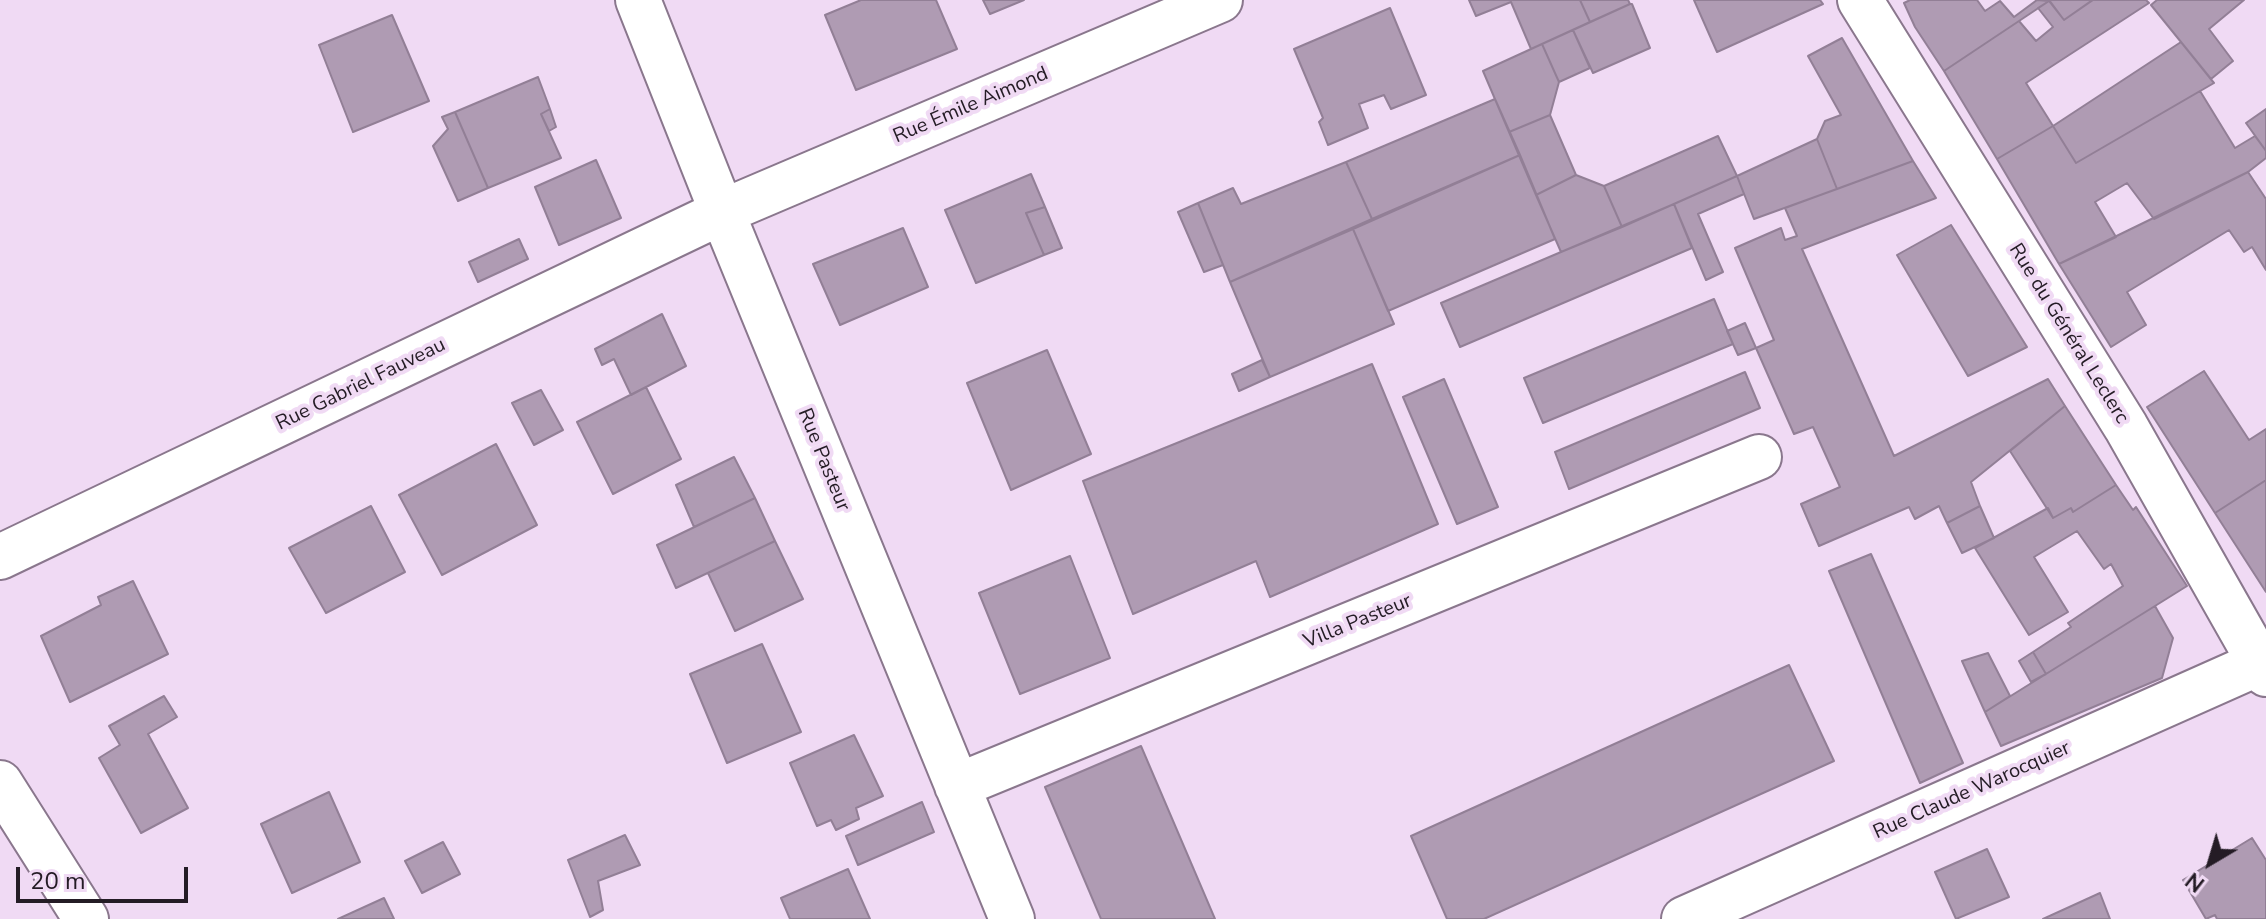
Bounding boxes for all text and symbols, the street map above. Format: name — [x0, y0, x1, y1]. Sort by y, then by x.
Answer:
street label: Rue Émile Aimond — [890, 63, 1052, 149]
street label: Rue du Général Leclerc — [2003, 240, 2133, 428]
street label: Rue Gabriel Fauveau — [272, 334, 450, 436]
street label: Rue Pasteur — [792, 405, 854, 515]
street label: Villa Pasteur — [1301, 589, 1415, 655]
street label: Rue Claude Warocquier — [1870, 737, 2074, 845]
north arrow — [2170, 823, 2250, 903]
scale bar — [20, 851, 192, 901]
text: 20 m — [30, 865, 86, 897]
text: N — [2180, 865, 2211, 899]

